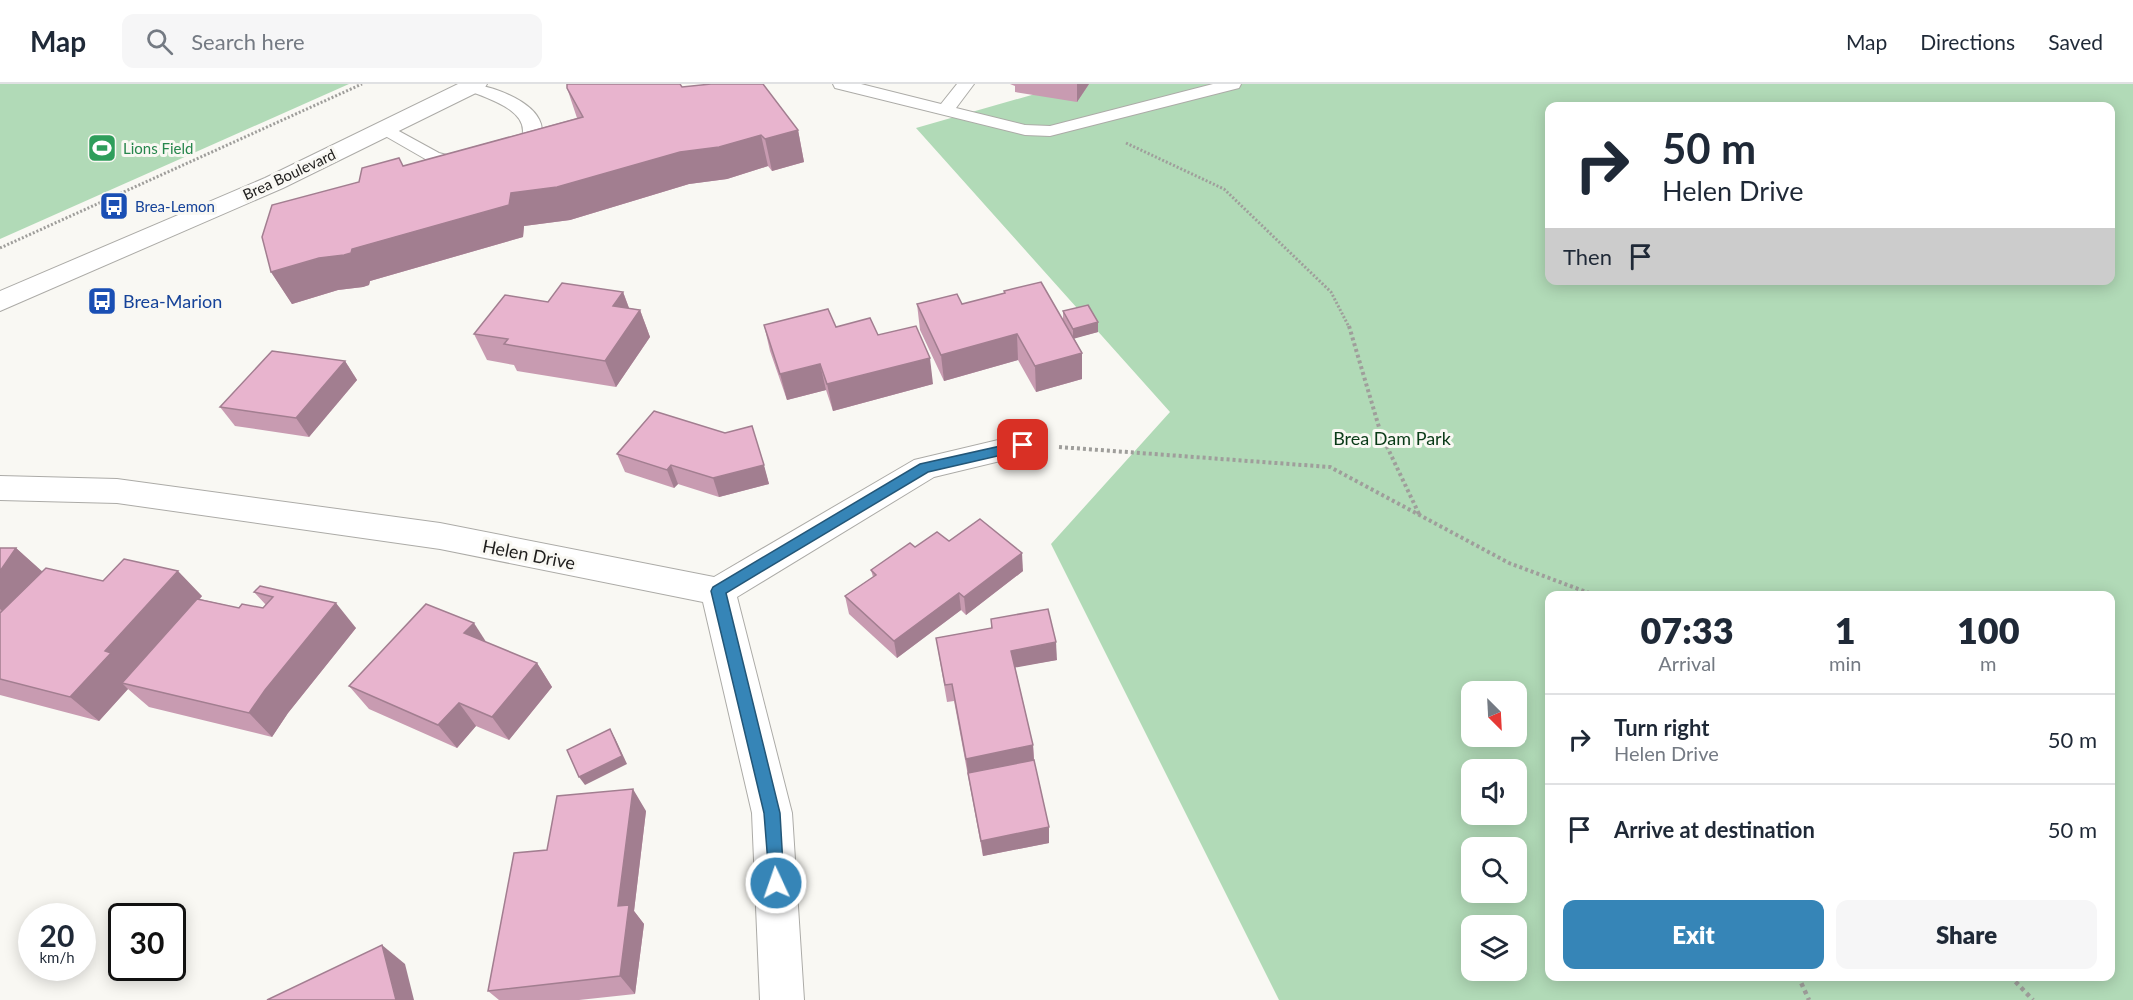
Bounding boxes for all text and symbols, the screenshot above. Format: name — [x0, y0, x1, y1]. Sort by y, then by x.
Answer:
search box — [122, 14, 542, 68]
text: Map — [30, 24, 86, 58]
icon: search — [143, 25, 176, 58]
text: Search here — [191, 28, 305, 55]
text: Map — [1846, 29, 1887, 54]
text: Directions — [1920, 29, 2015, 54]
text: Saved — [2048, 29, 2103, 54]
text: 50 m — [1662, 123, 1756, 173]
icon: right — [1563, 126, 1641, 204]
sports icon: Lions Field — [86, 132, 118, 164]
place label: Lions Field — [123, 139, 193, 157]
street label: Brea Boulevard — [240, 145, 338, 203]
text: Helen Drive — [1662, 174, 1803, 207]
bus stop icon: Brea-Lemon — [98, 190, 130, 222]
place label: Brea-Lemon — [135, 197, 215, 215]
icon: arrive — [1624, 240, 1657, 273]
text: Then — [1563, 243, 1612, 270]
bus stop icon: Brea-Marion — [86, 285, 118, 317]
place label: Brea-Marion — [123, 290, 222, 312]
pin — [997, 419, 1048, 470]
park label: Brea Dam Park — [1333, 427, 1452, 449]
icon: arrive — [1006, 428, 1039, 461]
street label: Helen Drive — [481, 534, 577, 574]
text: 07:33 — [1640, 608, 1734, 652]
text: 1 — [1835, 608, 1856, 652]
text: 100 — [1957, 608, 2020, 652]
text: Arrival — [1658, 651, 1716, 675]
text: min — [1829, 651, 1861, 675]
text: m — [1980, 651, 1996, 675]
north arrow — [1461, 681, 1527, 747]
map controls — [1461, 681, 1527, 981]
text: Turn right — [1614, 714, 1709, 741]
icon: right — [1563, 723, 1596, 756]
text: 50 m — [2048, 726, 2097, 753]
text: Helen Drive — [1614, 741, 1719, 765]
button: sound — [1461, 759, 1527, 825]
icon: arrive — [1563, 813, 1596, 846]
text: Arrive at destination — [1614, 816, 1815, 843]
text: 50 m — [2048, 816, 2097, 843]
button: search — [1461, 837, 1527, 903]
position arrow — [744, 851, 808, 915]
button: Exit — [1563, 900, 1824, 969]
button: Share — [1836, 900, 2097, 969]
speed limit sign: 30 — [108, 903, 186, 981]
button: layers — [1461, 915, 1527, 981]
text: 20 — [40, 917, 74, 953]
text: km/h — [39, 948, 75, 966]

